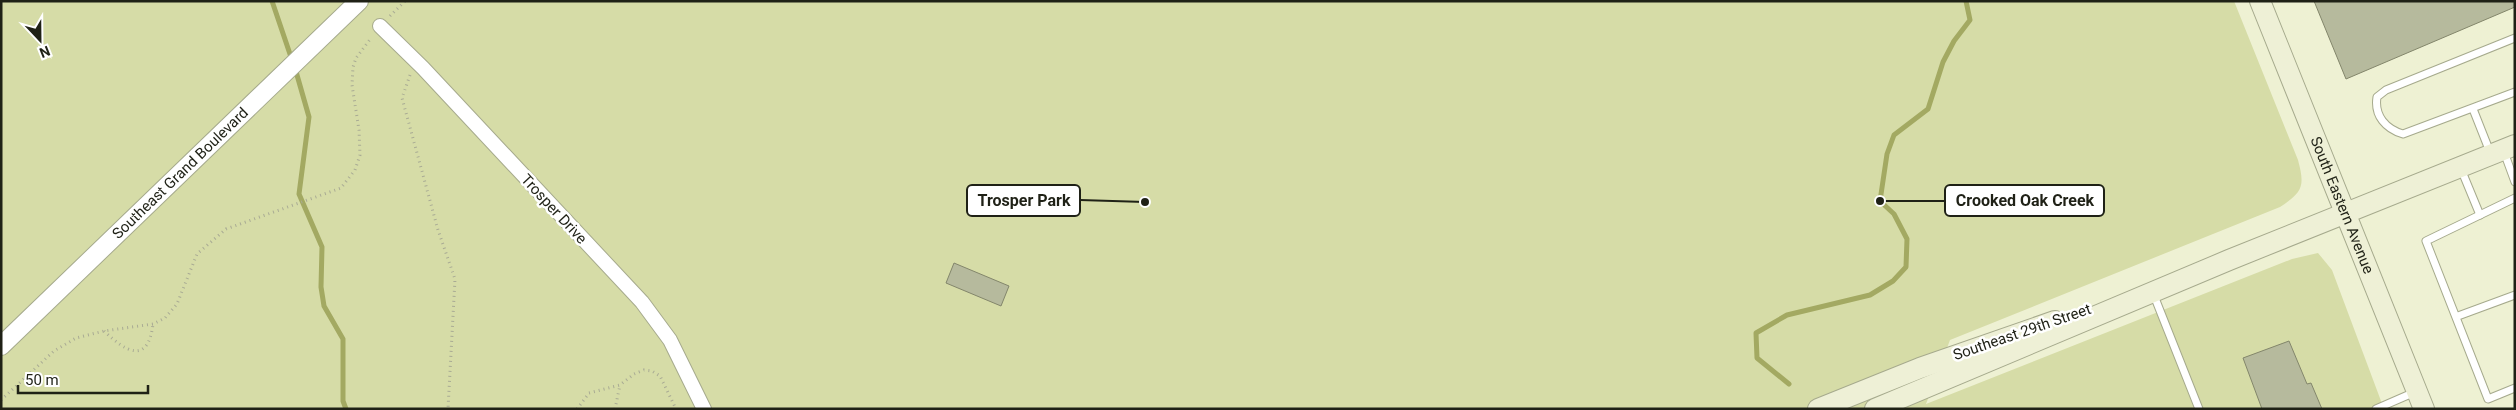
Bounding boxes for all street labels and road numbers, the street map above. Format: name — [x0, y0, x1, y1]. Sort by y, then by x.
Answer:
street label: Southeast Grand Boulevard — [109, 104, 252, 243]
street label: South Eastern Avenue — [2306, 134, 2378, 276]
street label: Trosper Drive — [517, 170, 591, 248]
street label: Southeast 29th Street — [1951, 300, 2093, 364]

